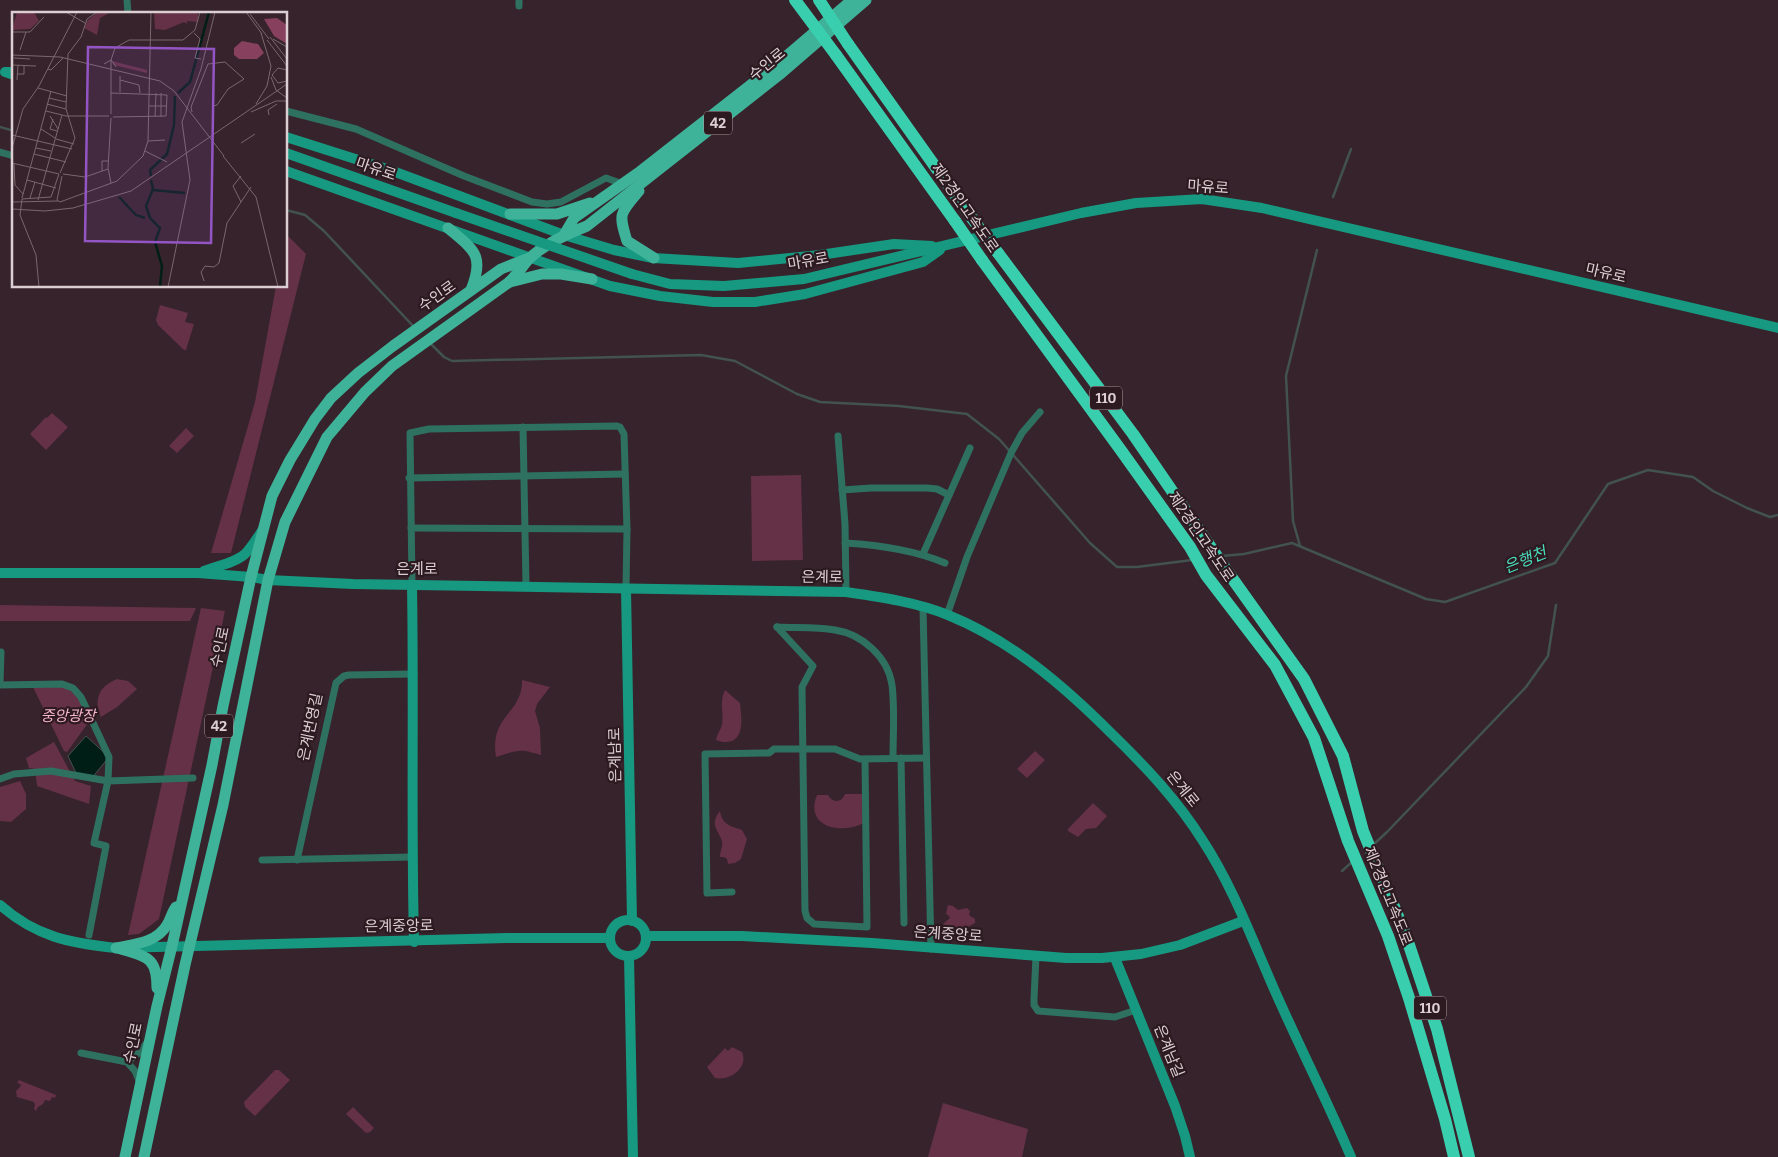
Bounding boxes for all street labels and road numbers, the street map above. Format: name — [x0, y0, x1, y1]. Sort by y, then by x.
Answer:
street label: 수인로 — [745, 44, 789, 84]
road number: 42 — [704, 112, 732, 134]
street label: 마유로 — [353, 154, 399, 184]
street label: 제2경인고속도로 — [928, 160, 1002, 256]
street label: 마유로 — [1187, 177, 1229, 197]
street label: 마유로 — [786, 249, 830, 273]
street label: 마유로 — [1584, 260, 1628, 286]
street label: 수인로 — [415, 277, 459, 315]
road number: 110 — [1090, 386, 1122, 409]
street label: 제2경인고속도로 — [1164, 489, 1238, 585]
street label: 은계로 — [396, 560, 438, 578]
street label: 은계로 — [801, 568, 843, 586]
street label: 수인로 — [207, 625, 233, 669]
street label: 은계번영길 — [294, 691, 326, 763]
road number: 42 — [205, 714, 233, 738]
street label: 은계남로 — [606, 727, 624, 783]
street label: 은계로 — [1163, 767, 1203, 811]
street label: 제2경인고속도로 — [1360, 844, 1416, 948]
street label: 은계중앙로 — [364, 916, 434, 936]
street label: 은계중앙로 — [913, 923, 983, 945]
road number: 110 — [1414, 996, 1446, 1020]
street label: 수인로 — [120, 1021, 146, 1065]
street label: 은계남길 — [1150, 1022, 1188, 1080]

